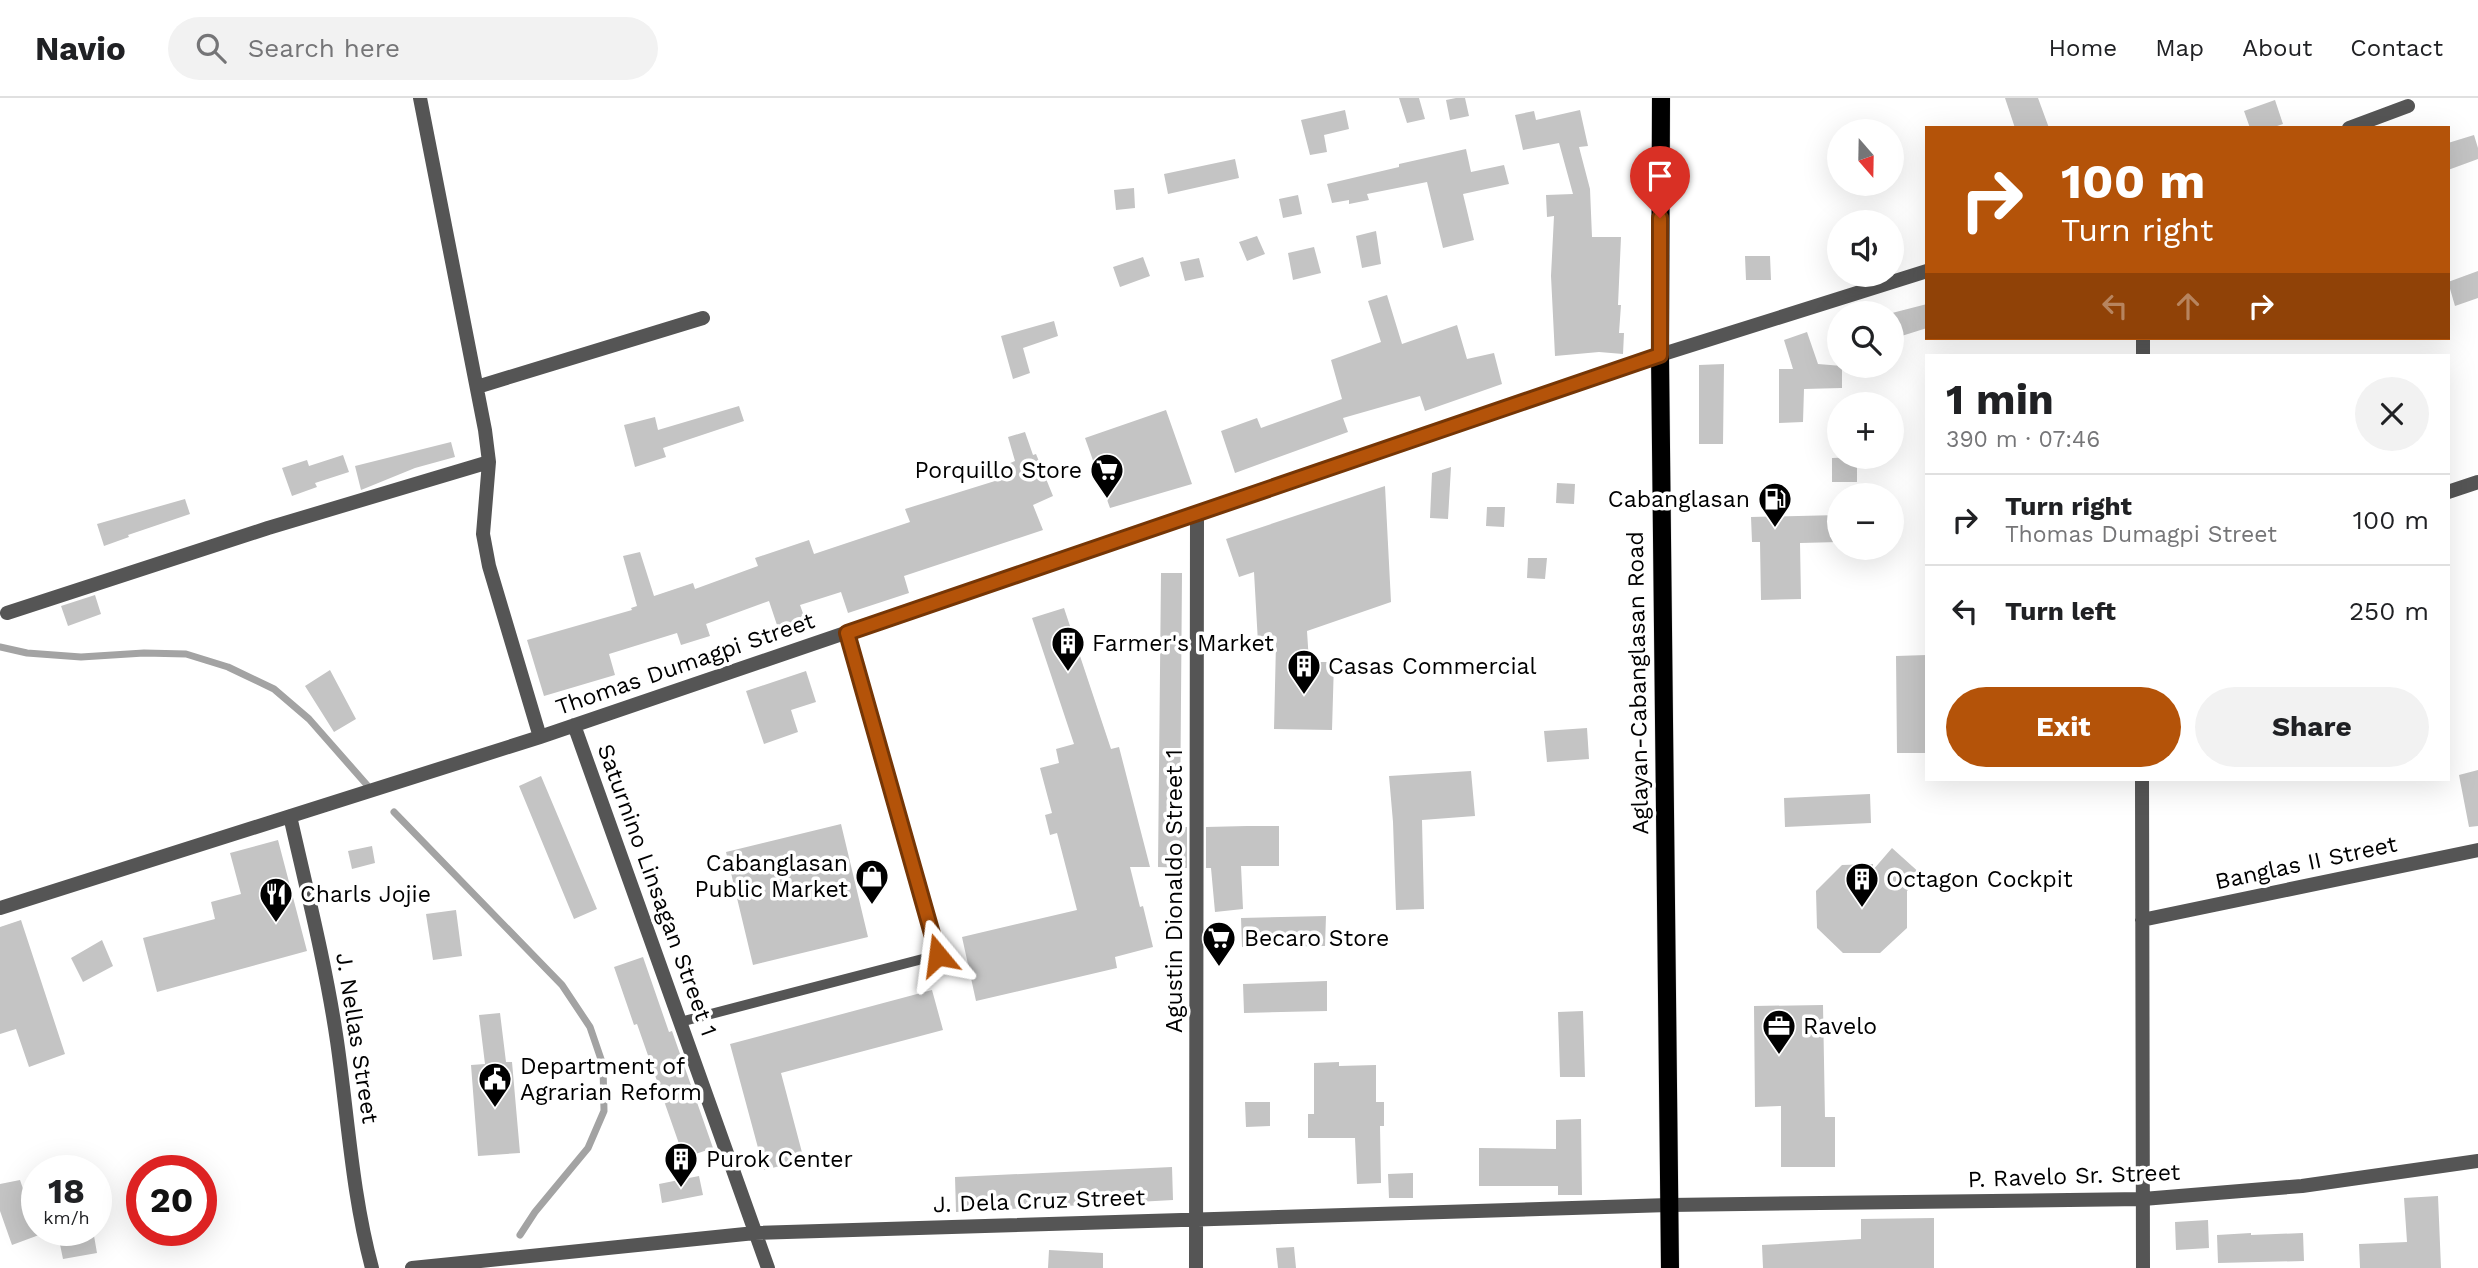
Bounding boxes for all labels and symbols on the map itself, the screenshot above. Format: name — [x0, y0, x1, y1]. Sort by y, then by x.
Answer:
north arrow — [1827, 119, 1904, 196]
pin — [1630, 146, 1690, 218]
supermarket icon: Porquillo Store — [1088, 451, 1126, 500]
place label: Porquillo Store — [914, 457, 1082, 484]
fuel station icon: Cabanglasan — [1756, 480, 1794, 529]
place label: Cabanglasan — [1608, 486, 1750, 513]
street label: Aglayan-Cabanglasan Road — [1622, 531, 1654, 835]
street label: Thomas Dumagpi Street — [552, 607, 818, 721]
building icon: Farmer's Market — [1049, 624, 1087, 673]
place label: Farmer's Market — [1092, 630, 1274, 657]
building icon: Casas Commercial — [1285, 647, 1323, 696]
place label: Casas Commercial — [1328, 653, 1537, 680]
street label: Saturnino Linsagan Street 1 — [592, 740, 722, 1040]
street label: Agustin Dionaldo Street 1 — [1161, 749, 1188, 1033]
street label: Banglas II Street — [2213, 830, 2400, 895]
place label: Cabanglasan Public Market — [694, 850, 848, 903]
shop icon: Cabanglasan Public Market — [853, 857, 891, 906]
building icon: Octagon Cockpit — [1843, 860, 1881, 909]
place label: Octagon Cockpit — [1886, 866, 2073, 893]
restaurant icon: Charls Jojie — [257, 875, 295, 924]
place label: Charls Jojie — [300, 881, 431, 908]
position arrow — [901, 918, 975, 992]
supermarket icon: Becaro Store — [1200, 919, 1238, 968]
place label: Becaro Store — [1244, 925, 1389, 952]
street label: J. Nellas Street — [330, 951, 384, 1126]
office icon: Ravelo — [1760, 1007, 1798, 1056]
place label: Ravelo — [1803, 1013, 1877, 1040]
place label: Department of Agrarian Reform — [520, 1053, 702, 1106]
public building icon: Department of Agrarian Reform — [476, 1060, 514, 1109]
building icon: Purok Center — [662, 1140, 700, 1189]
place label: Purok Center — [706, 1146, 853, 1173]
speed limit sign: 20 — [126, 1155, 217, 1246]
street label: P. Ravelo Sr. Street — [1967, 1159, 2181, 1193]
street label: J. Dela Cruz Street — [932, 1184, 1146, 1218]

